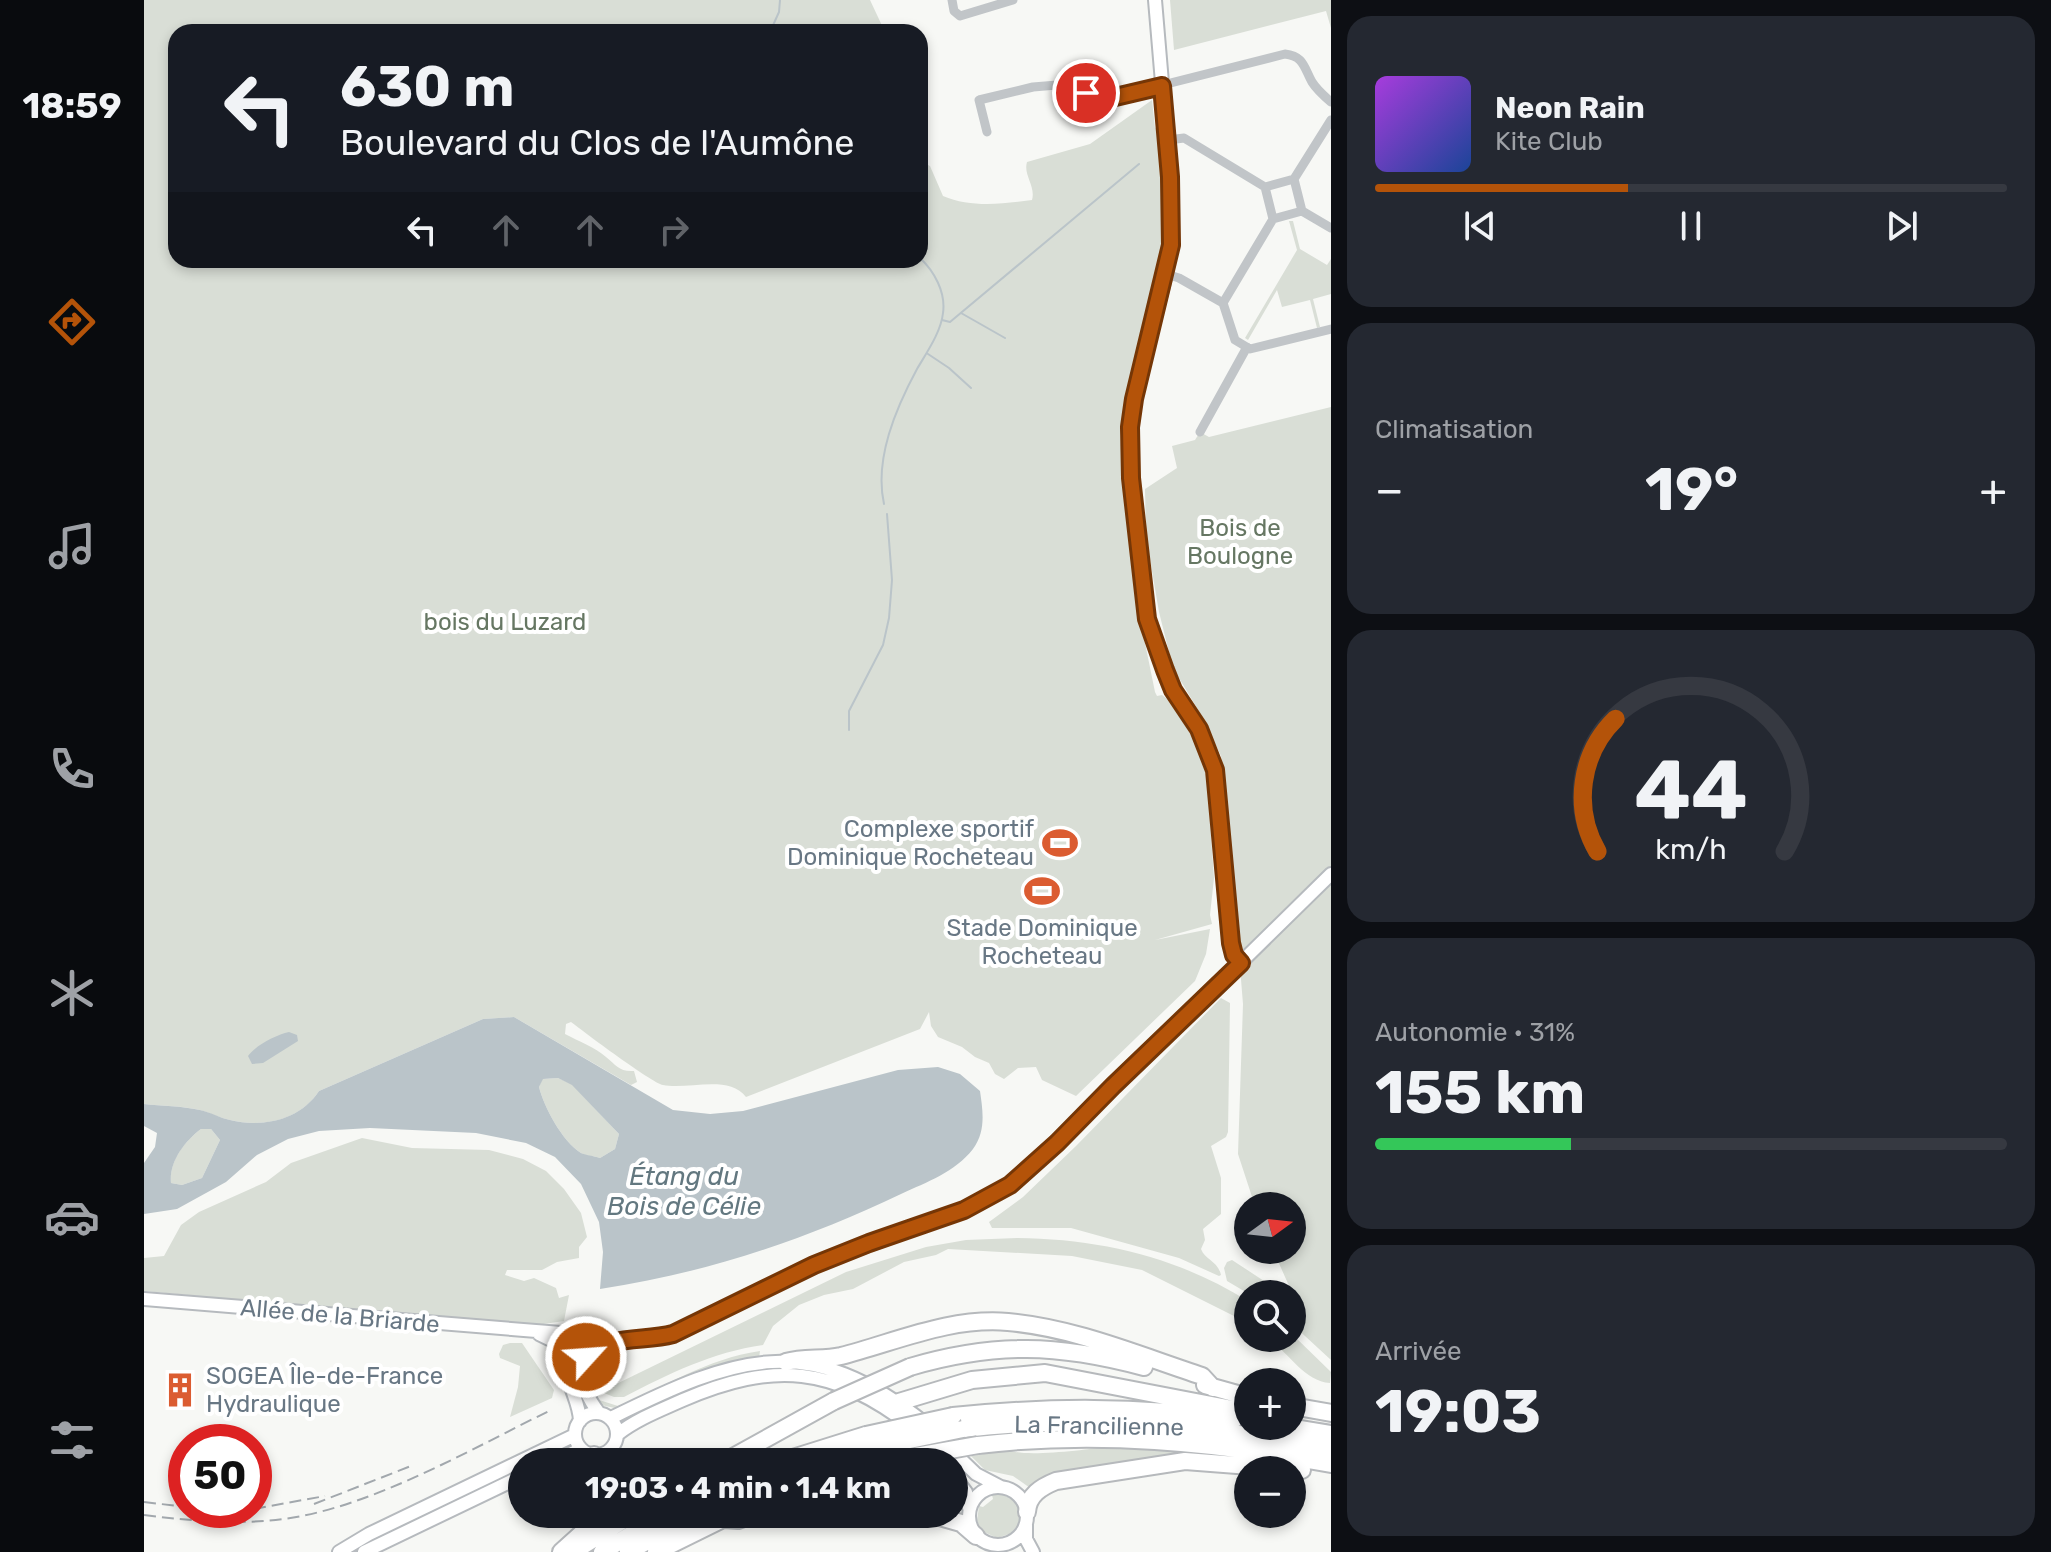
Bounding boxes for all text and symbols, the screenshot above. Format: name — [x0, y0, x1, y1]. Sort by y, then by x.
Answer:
text: 630 m — [340, 54, 515, 120]
icon: left — [208, 56, 312, 160]
pin — [1052, 59, 1120, 127]
icon: arrive — [1064, 71, 1108, 115]
text: 18:59 — [22, 84, 122, 127]
text: Neon Rain — [1495, 90, 1645, 126]
text: Boulevard du Clos de l'Aumône — [340, 121, 855, 164]
text: Kite Club — [1495, 126, 1603, 157]
icon: previous — [1458, 204, 1502, 248]
icon: pause — [1669, 204, 1713, 248]
icon: next — [1880, 204, 1924, 248]
icon: left — [400, 208, 444, 252]
icon: ahead — [484, 208, 528, 252]
icon: ahead — [568, 208, 612, 252]
icon: right — [652, 208, 696, 252]
icon: directions — [44, 294, 100, 350]
text: Climatisation — [1375, 414, 1533, 445]
text: 19° — [1645, 454, 1738, 525]
text: − — [1375, 464, 1404, 516]
text: + — [1980, 464, 2007, 516]
park label: Bois de Boulogne — [1187, 514, 1293, 570]
icon: music — [44, 518, 100, 574]
park label: bois du Luzard — [424, 608, 586, 636]
text: 44 — [1634, 740, 1748, 839]
icon: phone — [44, 741, 100, 797]
place label: Complexe sportif Dominique Rocheteau — [787, 815, 1035, 871]
sports icon: Complexe sportif Dominique Rocheteau — [1041, 824, 1079, 862]
text: km/h — [1655, 832, 1727, 866]
sports icon: Stade Dominique Rocheteau — [1023, 872, 1061, 910]
place label: Stade Dominique Rocheteau — [946, 914, 1138, 970]
icon: climate — [44, 965, 100, 1021]
text: Autonomie · 31% — [1375, 1017, 1575, 1048]
text: 155 km — [1375, 1057, 1585, 1128]
water label: Étang du Bois de Célie — [607, 1161, 761, 1222]
icon: car — [44, 1189, 100, 1245]
north arrow — [1234, 1192, 1306, 1264]
map controls — [1234, 1192, 1306, 1528]
button: search — [1234, 1280, 1306, 1352]
street label: Allée de la Briarde — [239, 1293, 441, 1339]
position arrow — [544, 1315, 628, 1399]
text: Arrivée — [1375, 1336, 1462, 1367]
place label: SOGEA Île-de-France Hydraulique — [206, 1362, 443, 1418]
button: + — [1234, 1368, 1306, 1440]
building icon: SOGEA Île-de-France Hydraulique — [161, 1371, 199, 1409]
text: 19:03 — [1375, 1376, 1541, 1447]
street label: La Francilienne — [1014, 1411, 1184, 1441]
icon: filters — [44, 1412, 100, 1468]
speed limit sign: 50 — [168, 1424, 272, 1528]
button: − — [1234, 1456, 1306, 1528]
text: 19:03 · 4 min · 1.4 km — [585, 1470, 891, 1506]

